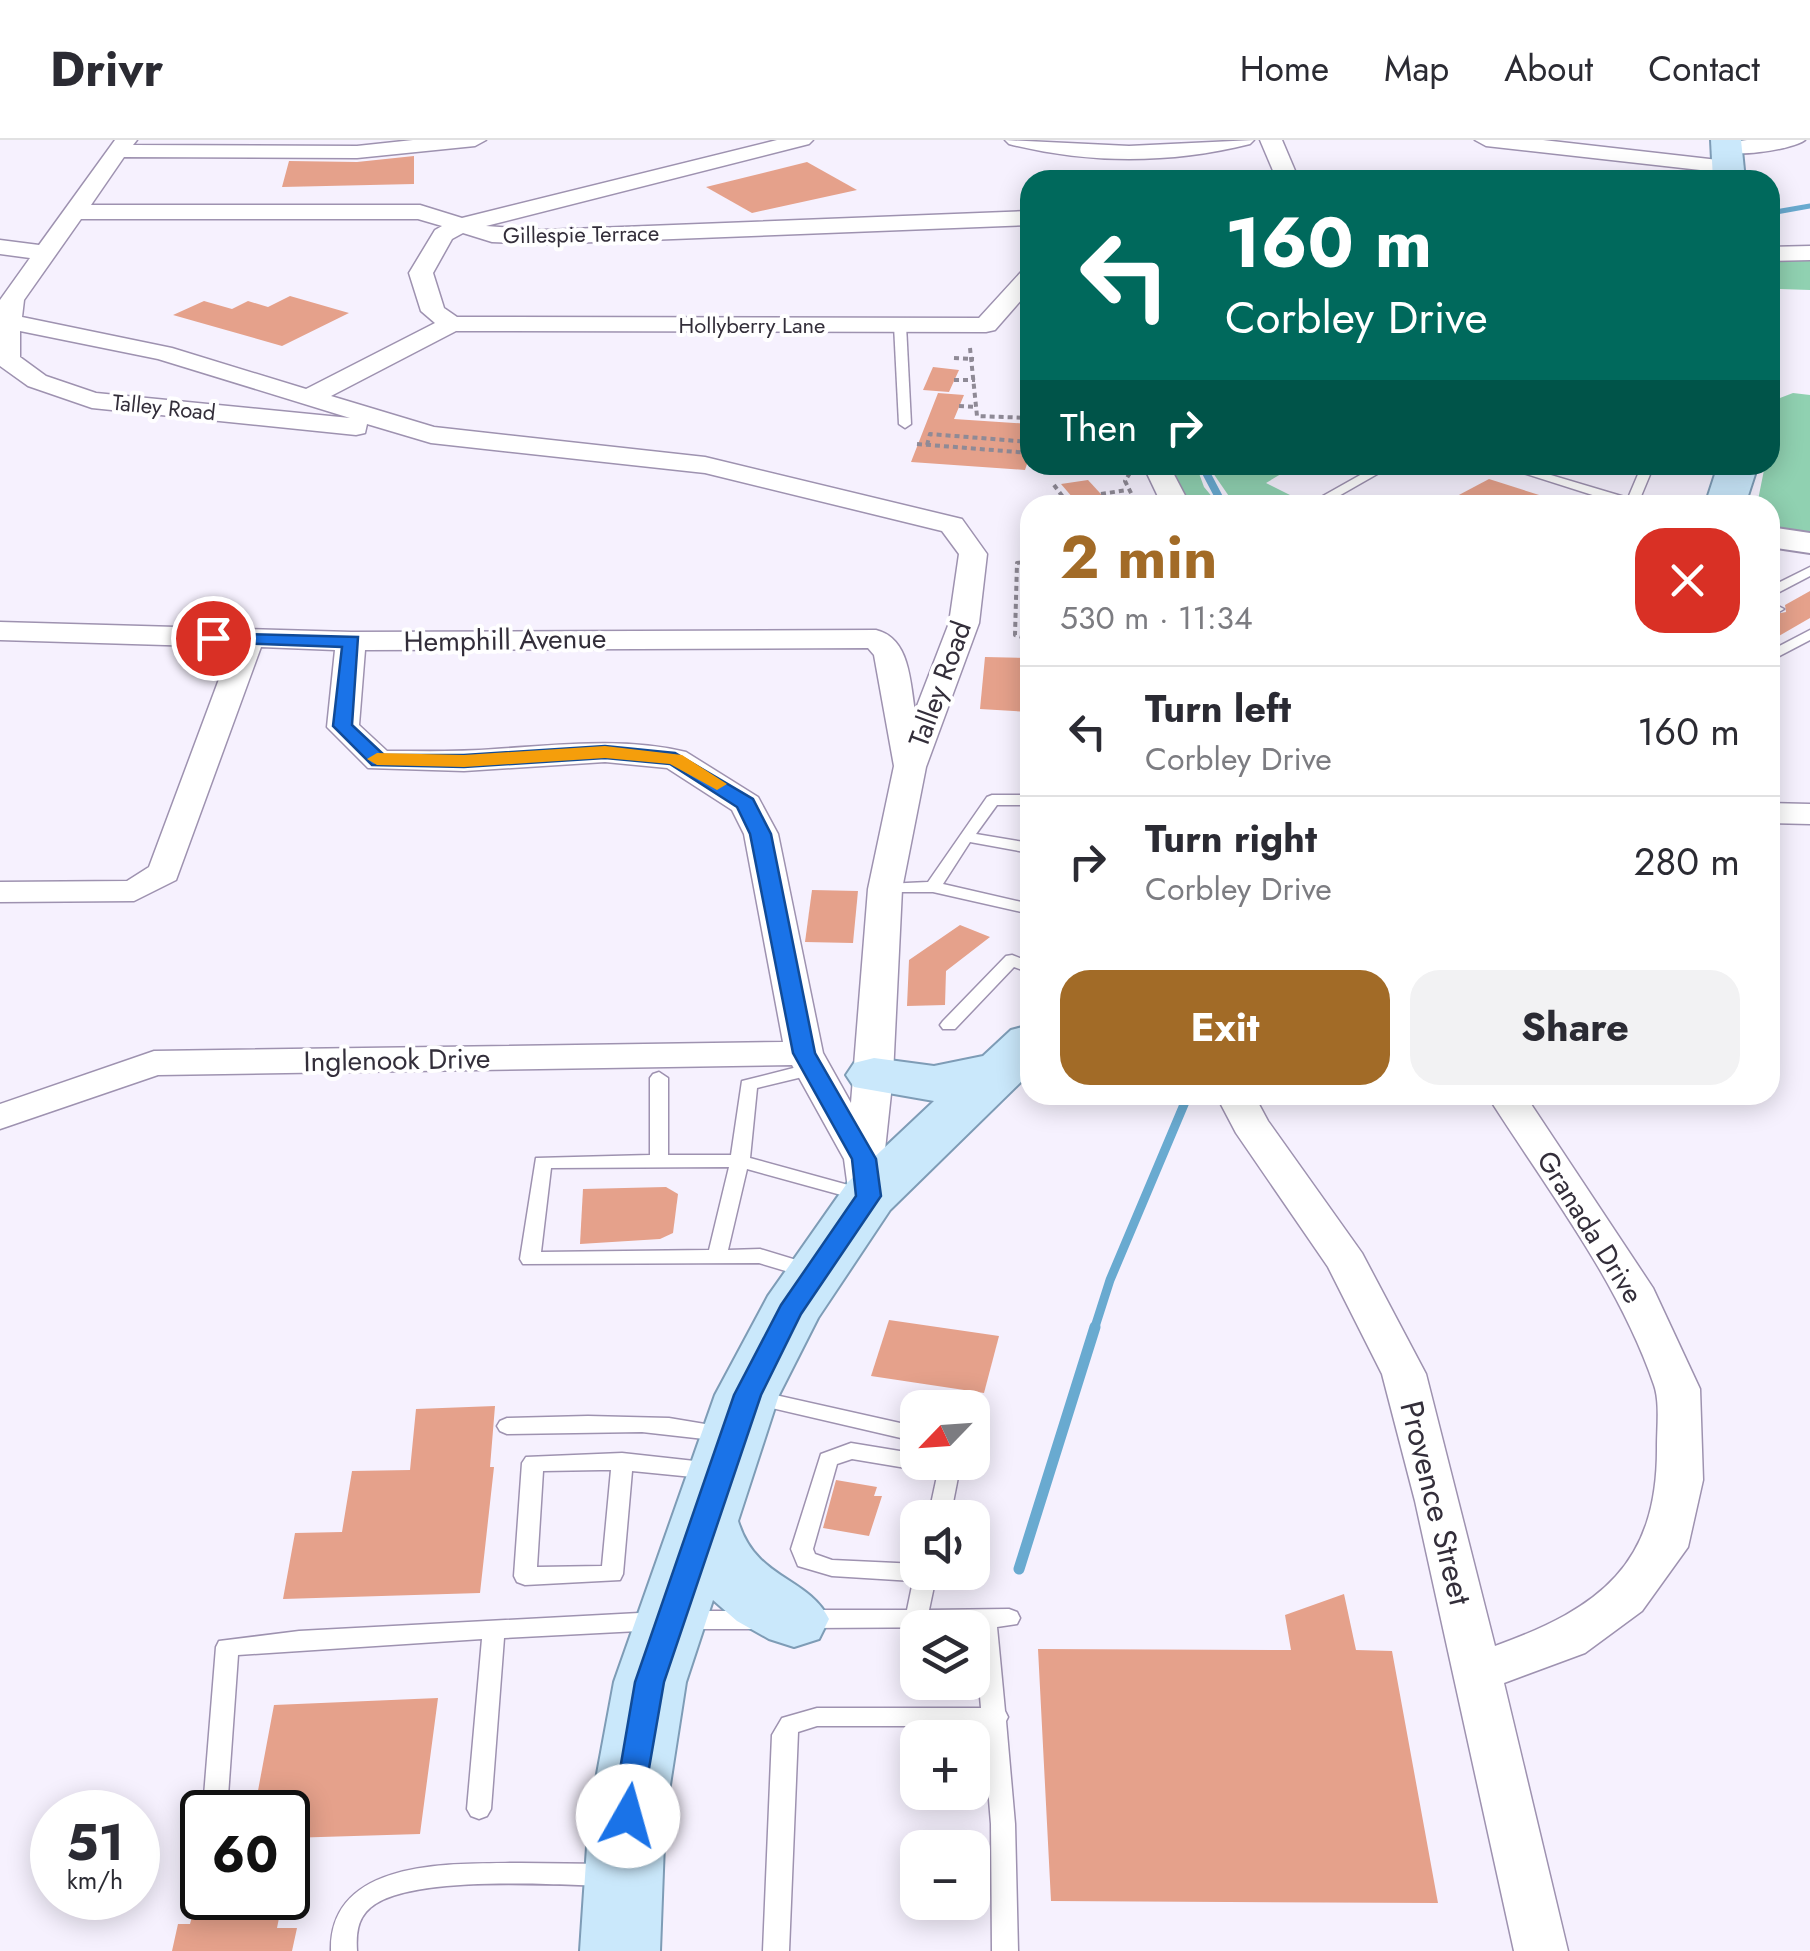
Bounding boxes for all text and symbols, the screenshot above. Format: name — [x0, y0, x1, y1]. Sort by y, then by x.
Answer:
text: Drivr — [50, 35, 163, 104]
text: Home — [1240, 44, 1329, 94]
text: Map — [1384, 44, 1449, 94]
text: About — [1504, 44, 1593, 94]
text: Contact — [1648, 44, 1760, 94]
text: 160 m — [1225, 192, 1432, 293]
icon: left — [1060, 210, 1190, 340]
street label: Gillespie Terrace — [503, 217, 659, 251]
text: Corbley Drive — [1225, 285, 1488, 350]
street label: Hollyberry Lane — [679, 309, 825, 341]
street label: Talley Road — [111, 386, 217, 428]
text: Then — [1060, 400, 1137, 455]
icon: right — [1157, 400, 1212, 455]
text: 2 min — [1060, 514, 1218, 601]
button: close — [1635, 528, 1740, 633]
text: 530 m · 11:34 — [1060, 595, 1253, 641]
pin — [171, 596, 256, 681]
icon: arrive — [186, 611, 241, 666]
street label: Talley Road — [898, 615, 982, 753]
street label: Hemphill Avenue — [403, 618, 607, 662]
text: Turn left — [1145, 681, 1291, 736]
icon: left — [1060, 704, 1115, 759]
text: 160 m — [1637, 704, 1740, 759]
text: Corbley Drive — [1145, 736, 1332, 782]
text: Turn right — [1145, 811, 1317, 866]
icon: right — [1060, 834, 1115, 889]
text: 280 m — [1634, 834, 1740, 889]
text: Corbley Drive — [1145, 866, 1332, 912]
button: Exit — [1060, 970, 1390, 1085]
button: Share — [1410, 970, 1740, 1085]
street label: Inglenook Drive — [303, 1038, 491, 1082]
street label: Granada Drive — [1527, 1143, 1653, 1311]
north arrow — [900, 1390, 990, 1480]
map controls — [900, 1390, 990, 1920]
street label: Provence Street — [1388, 1396, 1484, 1610]
button: sound — [900, 1500, 990, 1590]
button: layers — [900, 1610, 990, 1700]
button: + — [900, 1720, 990, 1810]
position arrow — [576, 1764, 680, 1868]
speed limit sign: 60 — [180, 1790, 310, 1920]
text: 51 — [66, 1806, 124, 1879]
button: − — [900, 1830, 990, 1920]
text: km/h — [67, 1862, 123, 1898]

